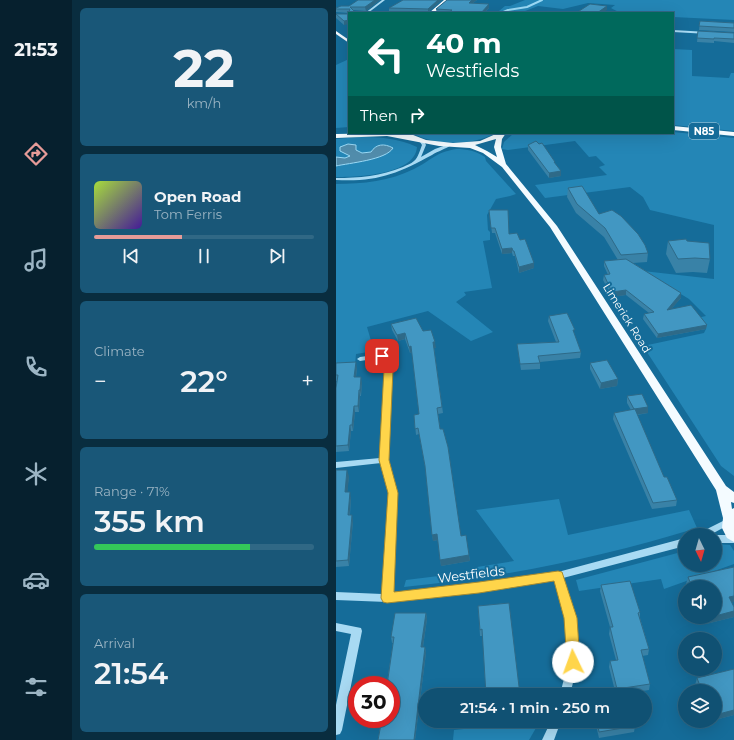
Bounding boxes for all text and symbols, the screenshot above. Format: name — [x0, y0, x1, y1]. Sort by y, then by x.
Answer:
text: 40 m — [426, 26, 502, 60]
icon: left — [360, 28, 412, 80]
text: 22 — [173, 37, 235, 100]
text: 21:53 — [14, 39, 58, 61]
text: Westfields — [426, 60, 519, 82]
text: km/h — [187, 95, 221, 111]
icon: right — [406, 104, 428, 126]
text: Then — [360, 106, 398, 125]
road number: N85 — [689, 123, 719, 139]
icon: directions — [22, 140, 50, 168]
text: Open Road — [154, 187, 242, 206]
text: Tom Ferris — [154, 206, 222, 222]
icon: previous — [120, 245, 142, 267]
icon: pause — [193, 245, 215, 267]
icon: next — [266, 245, 288, 267]
icon: music — [22, 246, 50, 274]
street label: Limerick Road — [600, 281, 654, 355]
pin — [365, 339, 399, 373]
text: Climate — [94, 343, 145, 359]
icon: arrive — [371, 345, 393, 367]
icon: phone — [22, 353, 50, 381]
text: 22° — [180, 363, 228, 400]
text: − — [94, 368, 107, 395]
text: + — [301, 368, 314, 395]
icon: climate — [22, 460, 50, 488]
text: Range · 71% — [94, 483, 170, 499]
text: 355 km — [94, 503, 205, 540]
north arrow — [678, 528, 722, 572]
map controls — [678, 528, 722, 728]
street label: Westfields — [437, 562, 505, 586]
icon: car — [22, 566, 50, 594]
button: sound — [678, 580, 722, 624]
button: search — [678, 632, 722, 676]
text: Arrival — [94, 635, 135, 651]
position arrow — [552, 641, 594, 683]
text: 21:54 — [94, 655, 168, 692]
icon: filters — [22, 673, 50, 701]
speed limit sign: 30 — [348, 676, 400, 728]
button: layers — [678, 684, 722, 728]
text: 21:54 · 1 min · 250 m — [460, 698, 610, 717]

